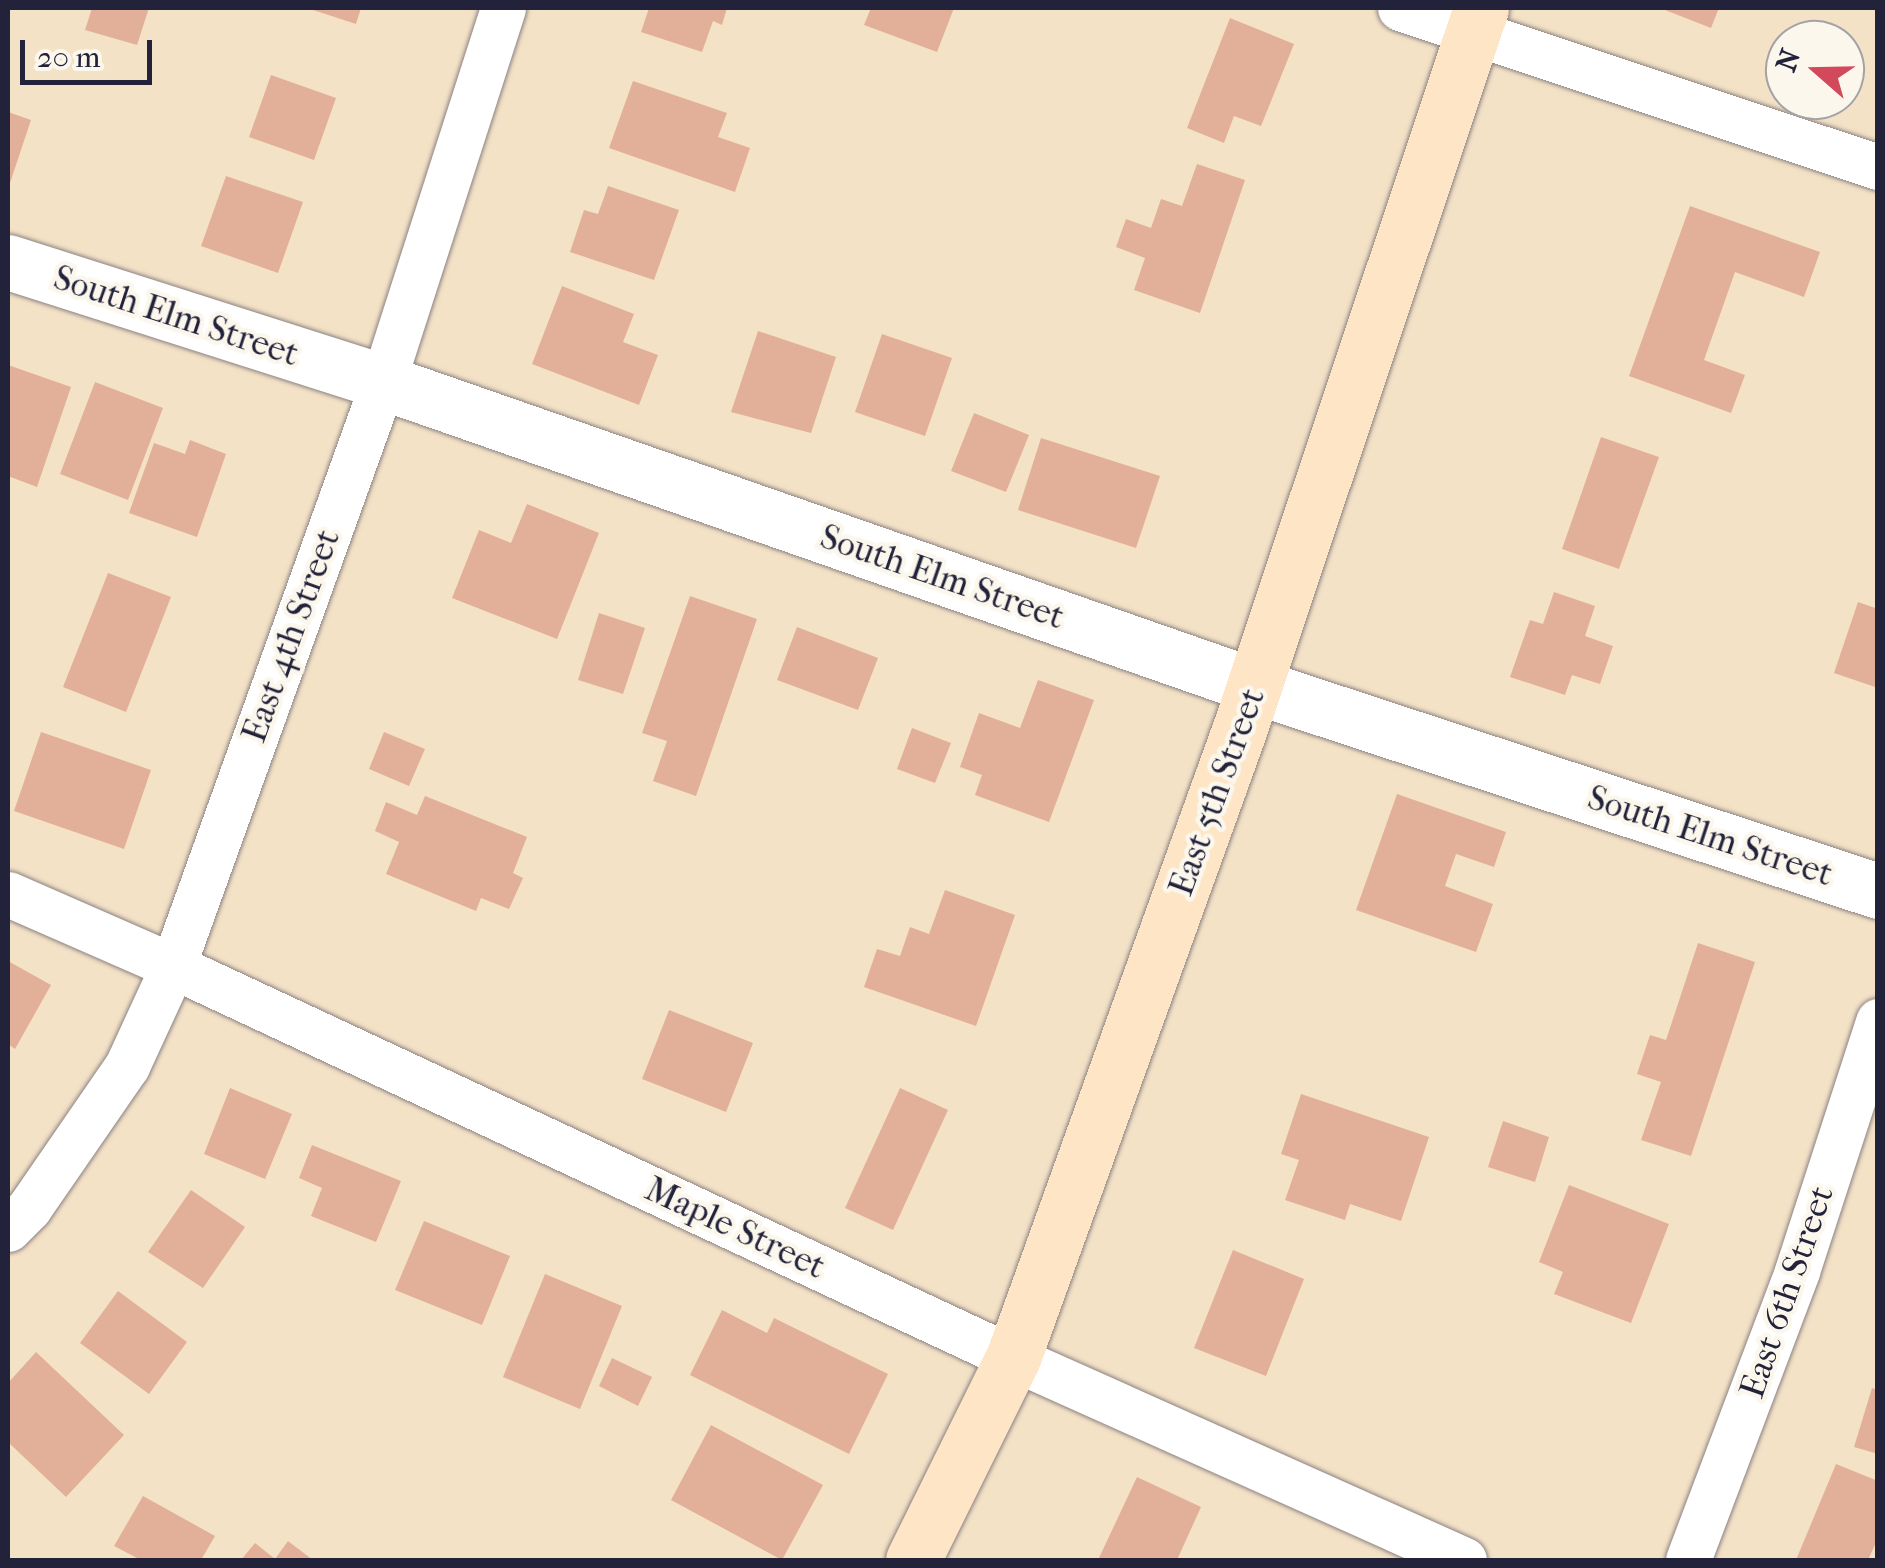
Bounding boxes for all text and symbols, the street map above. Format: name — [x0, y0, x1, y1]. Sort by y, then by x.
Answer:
scale bar — [25, 20, 158, 82]
north arrow — [1765, 20, 1865, 120]
text: 20 m — [37, 40, 100, 75]
text: N — [1769, 45, 1807, 76]
street label: South Elm Street — [48, 257, 304, 375]
street label: South Elm Street — [815, 516, 1069, 638]
street label: East 4th Street — [233, 524, 349, 748]
street label: East 5th Street — [1160, 683, 1274, 901]
street label: South Elm Street — [1582, 777, 1838, 895]
street label: Maple Street — [638, 1168, 832, 1288]
street label: East 6th Street — [1731, 1180, 1843, 1404]

